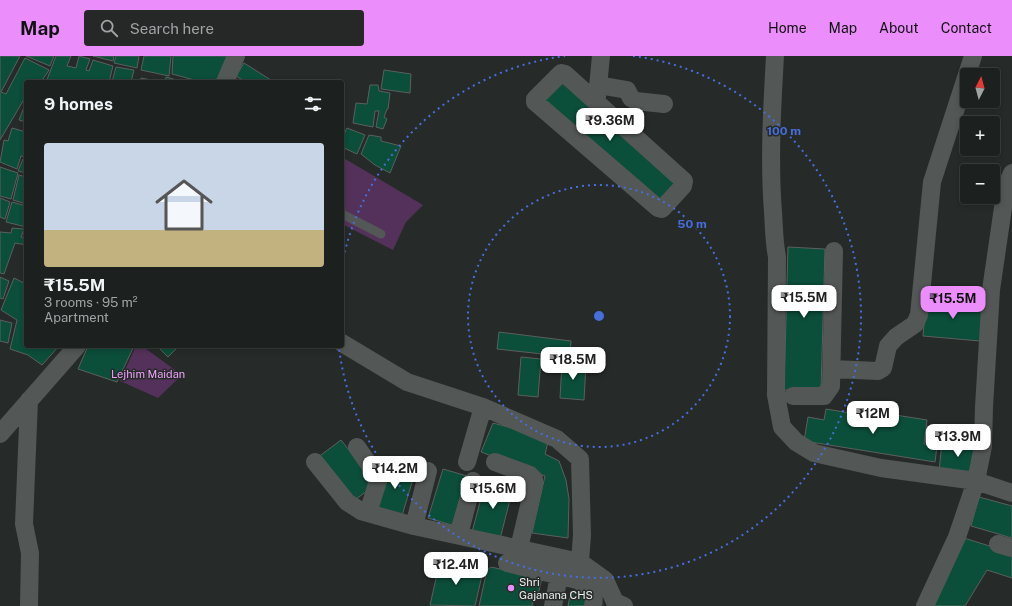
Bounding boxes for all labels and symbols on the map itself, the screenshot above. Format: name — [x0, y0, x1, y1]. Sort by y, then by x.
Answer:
north arrow — [960, 68, 1000, 108]
pin: ₹9.36M — [577, 108, 643, 142]
text: 100 m — [767, 124, 801, 138]
text: 50 m — [677, 217, 707, 231]
pin: ₹15.5M — [771, 285, 837, 319]
pin: ₹15.5M — [920, 286, 986, 320]
centre of rings — [592, 309, 606, 323]
pin: ₹18.5M — [540, 347, 606, 381]
park label: Lejhim Maidan — [111, 368, 185, 380]
pin: ₹12M — [849, 401, 897, 435]
pin: ₹13.9M — [925, 424, 991, 458]
pin: ₹14.2M — [362, 456, 428, 490]
pin: ₹15.6M — [460, 476, 526, 510]
pin: ₹12.4M — [423, 552, 489, 586]
place label: Shri Gajanana CHS — [519, 576, 593, 601]
marker: Shri Gajanana CHS — [506, 583, 516, 593]

